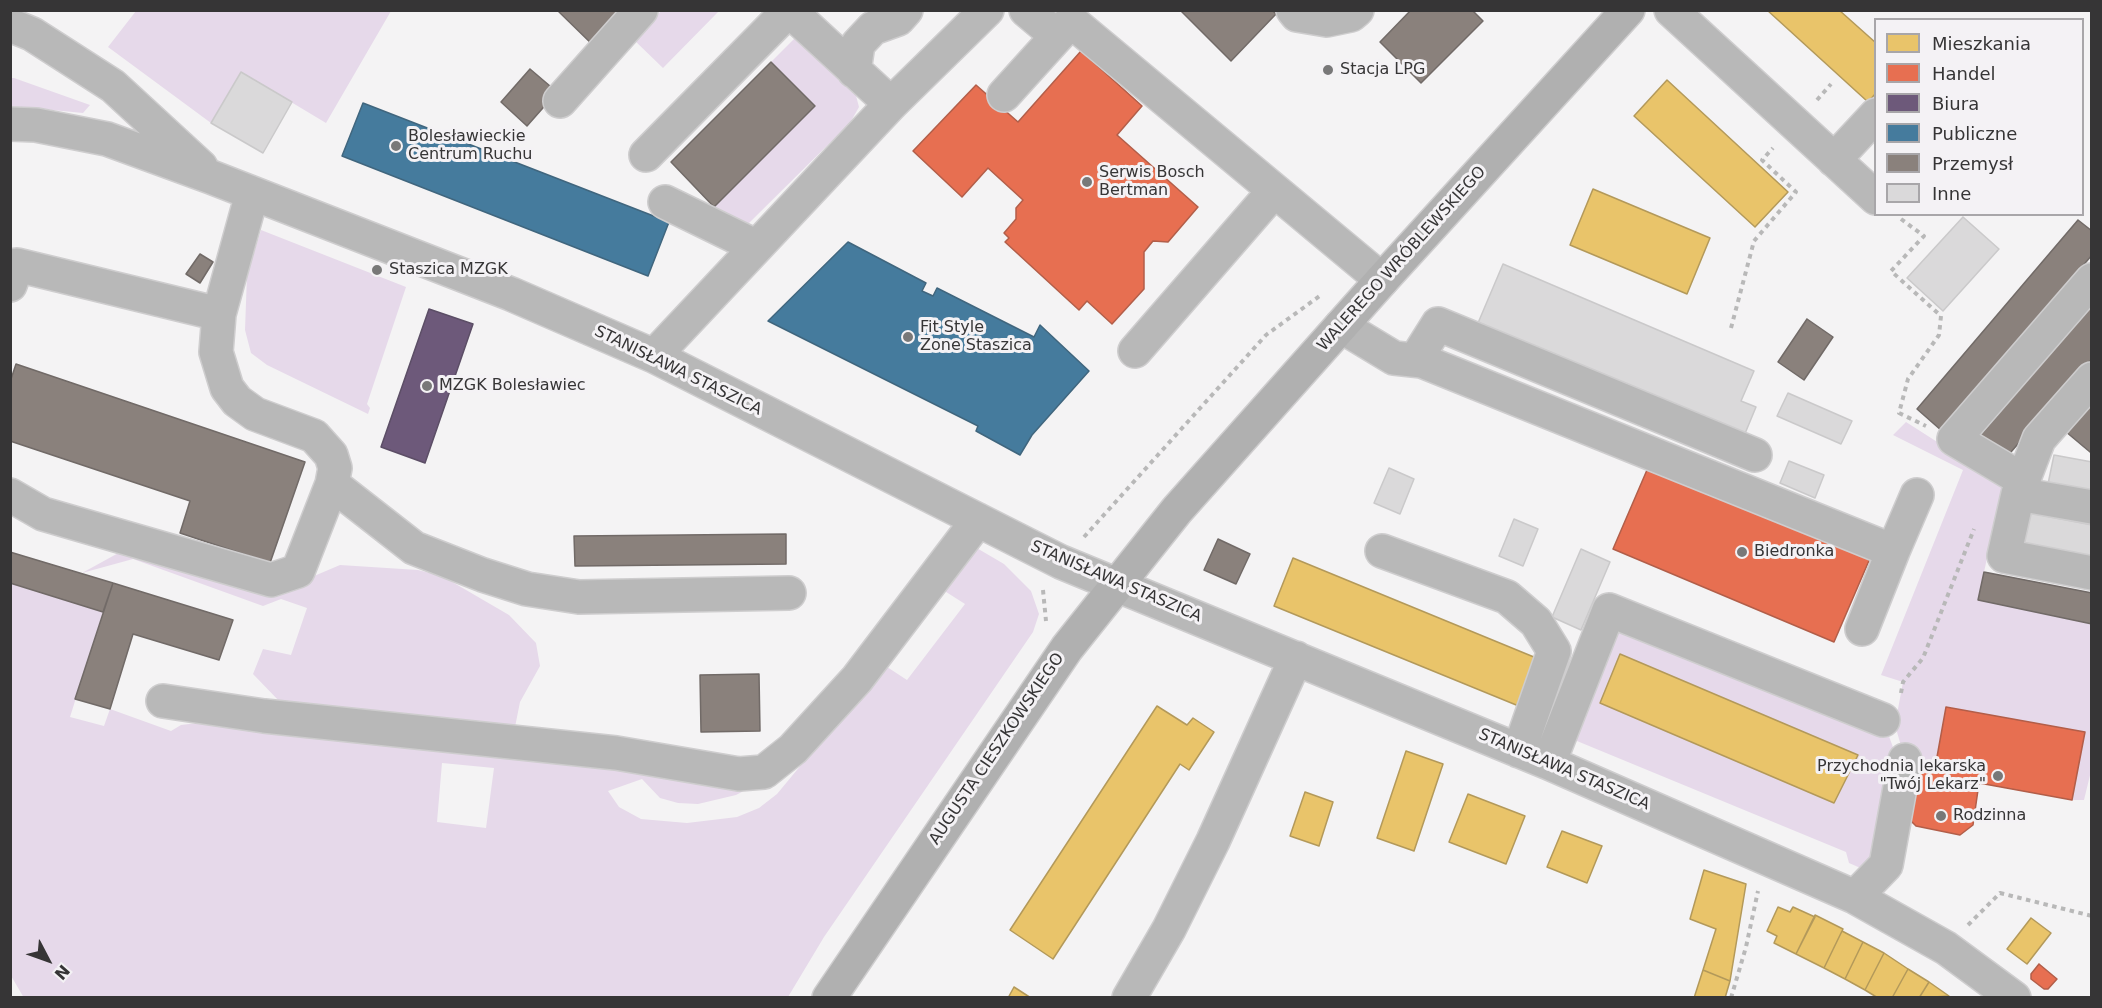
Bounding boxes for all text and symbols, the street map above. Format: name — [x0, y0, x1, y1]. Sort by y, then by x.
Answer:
legend — [1874, 18, 2084, 216]
text: Mieszkania — [1932, 33, 2031, 54]
place label: Stacja LPG — [1340, 60, 1425, 80]
marker: Stacja LPG — [1321, 63, 1335, 77]
text: Handel — [1932, 63, 1995, 84]
text: Biura — [1932, 93, 1979, 114]
text: Publiczne — [1932, 123, 2017, 144]
place label: Bolesławieckie Centrum Ruchu — [408, 127, 532, 165]
marker: Bolesławieckie Centrum Ruchu — [389, 139, 403, 153]
text: Przemysł — [1932, 153, 2013, 174]
place label: Serwis Bosch Bertman — [1099, 163, 1205, 201]
street label: WALEREGO WRÓBLEWSKIEGO — [1314, 163, 1490, 355]
marker: Serwis Bosch Bertman — [1080, 175, 1094, 189]
text: Inne — [1932, 183, 1971, 204]
place label: Staszica MZGK — [389, 260, 508, 280]
marker: Staszica MZGK — [370, 263, 384, 277]
place label: Fit Style Zone Staszica — [920, 318, 1032, 356]
street label: STANISŁAWA STASZICA — [591, 322, 765, 420]
marker: Fit Style Zone Staszica — [901, 330, 915, 344]
place label: MZGK Bolesławiec — [439, 376, 586, 396]
marker: MZGK Bolesławiec — [420, 379, 434, 393]
street label: STANISŁAWA STASZICA — [1028, 537, 1204, 627]
place label: Biedronka — [1754, 542, 1834, 562]
marker: Biedronka — [1735, 545, 1749, 559]
street label: AUGUSTA CIESZKOWSKIEGO — [926, 649, 1068, 849]
street label: STANISŁAWA STASZICA — [1476, 725, 1652, 815]
place label: Przychodnia lekarska "Twój Lekarz" — [1817, 757, 1986, 795]
marker: Przychodnia lekarska "Twój Lekarz" — [1991, 769, 2005, 783]
place label: Rodzinna — [1953, 806, 2026, 826]
marker: Rodzinna — [1934, 809, 1948, 823]
north arrow — [18, 930, 78, 990]
text: N — [50, 961, 74, 983]

